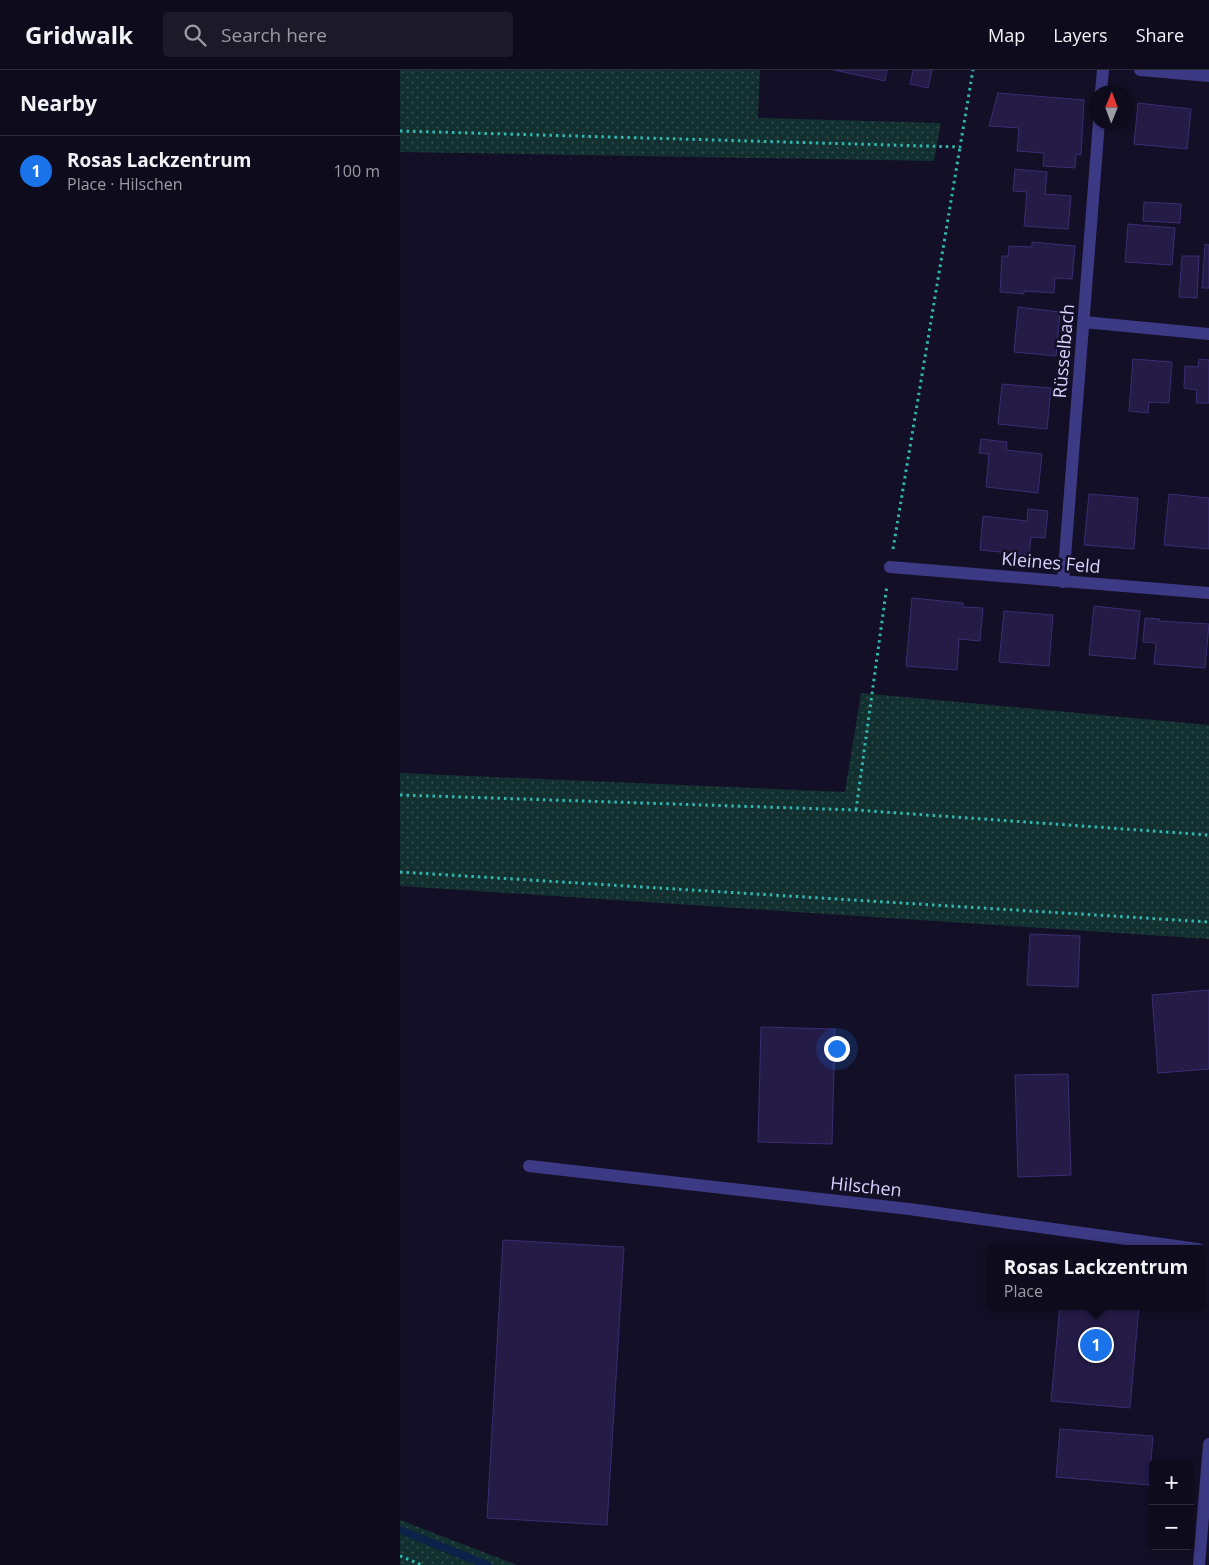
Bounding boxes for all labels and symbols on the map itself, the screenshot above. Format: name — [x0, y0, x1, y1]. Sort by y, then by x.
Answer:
north arrow — [1089, 85, 1134, 130]
street label: Rüsselbach — [1047, 303, 1079, 399]
street label: Kleines Feld — [1000, 546, 1102, 578]
your location — [824, 1036, 850, 1062]
street label: Hilschen — [829, 1170, 903, 1202]
pin: 1 — [1080, 1326, 1112, 1364]

